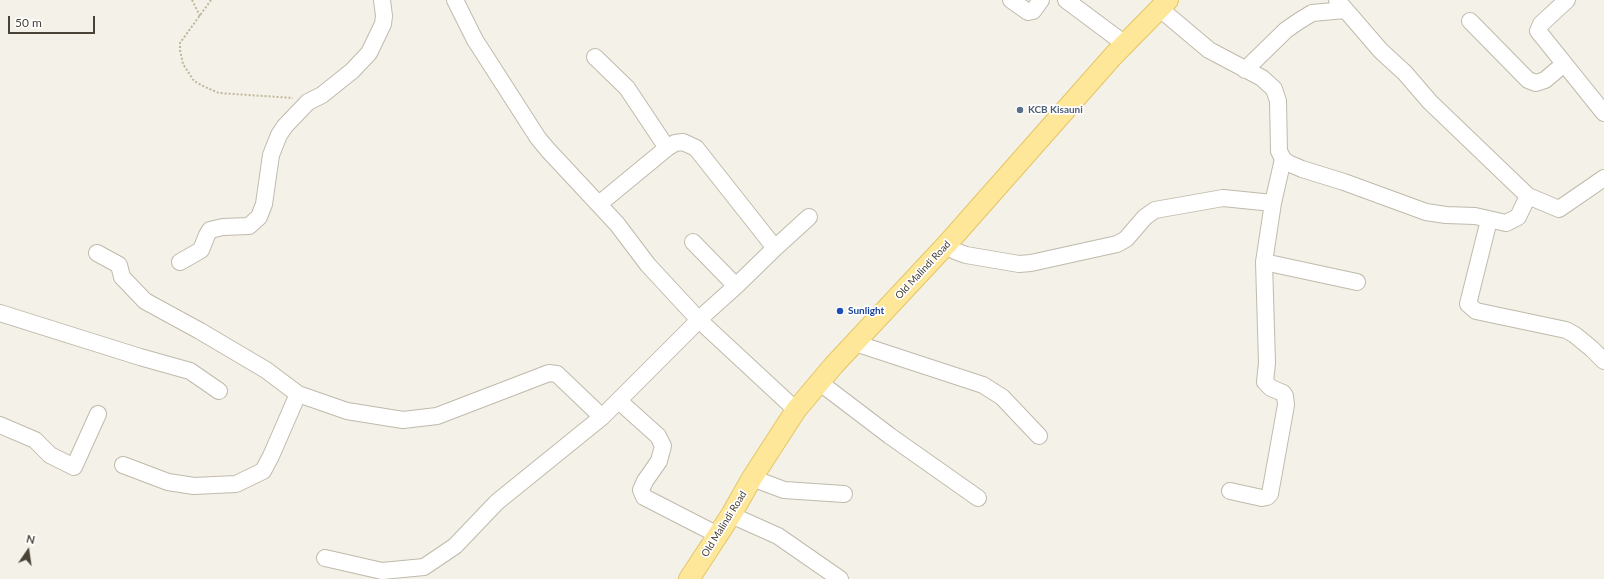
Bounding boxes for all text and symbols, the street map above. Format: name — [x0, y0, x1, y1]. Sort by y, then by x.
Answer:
scale bar — [10, 8, 97, 34]
text: 50 m — [15, 15, 42, 30]
place label: KCB Kisauni — [1028, 104, 1083, 116]
marker: KCB Kisauni — [1015, 105, 1025, 115]
street label: Old Malindi Road — [893, 238, 953, 302]
place label: Sunlight — [848, 305, 884, 317]
marker: Sunlight — [835, 306, 845, 316]
street label: Old Malindi Road — [699, 489, 749, 559]
north arrow — [8, 531, 48, 571]
text: N — [25, 532, 36, 546]

